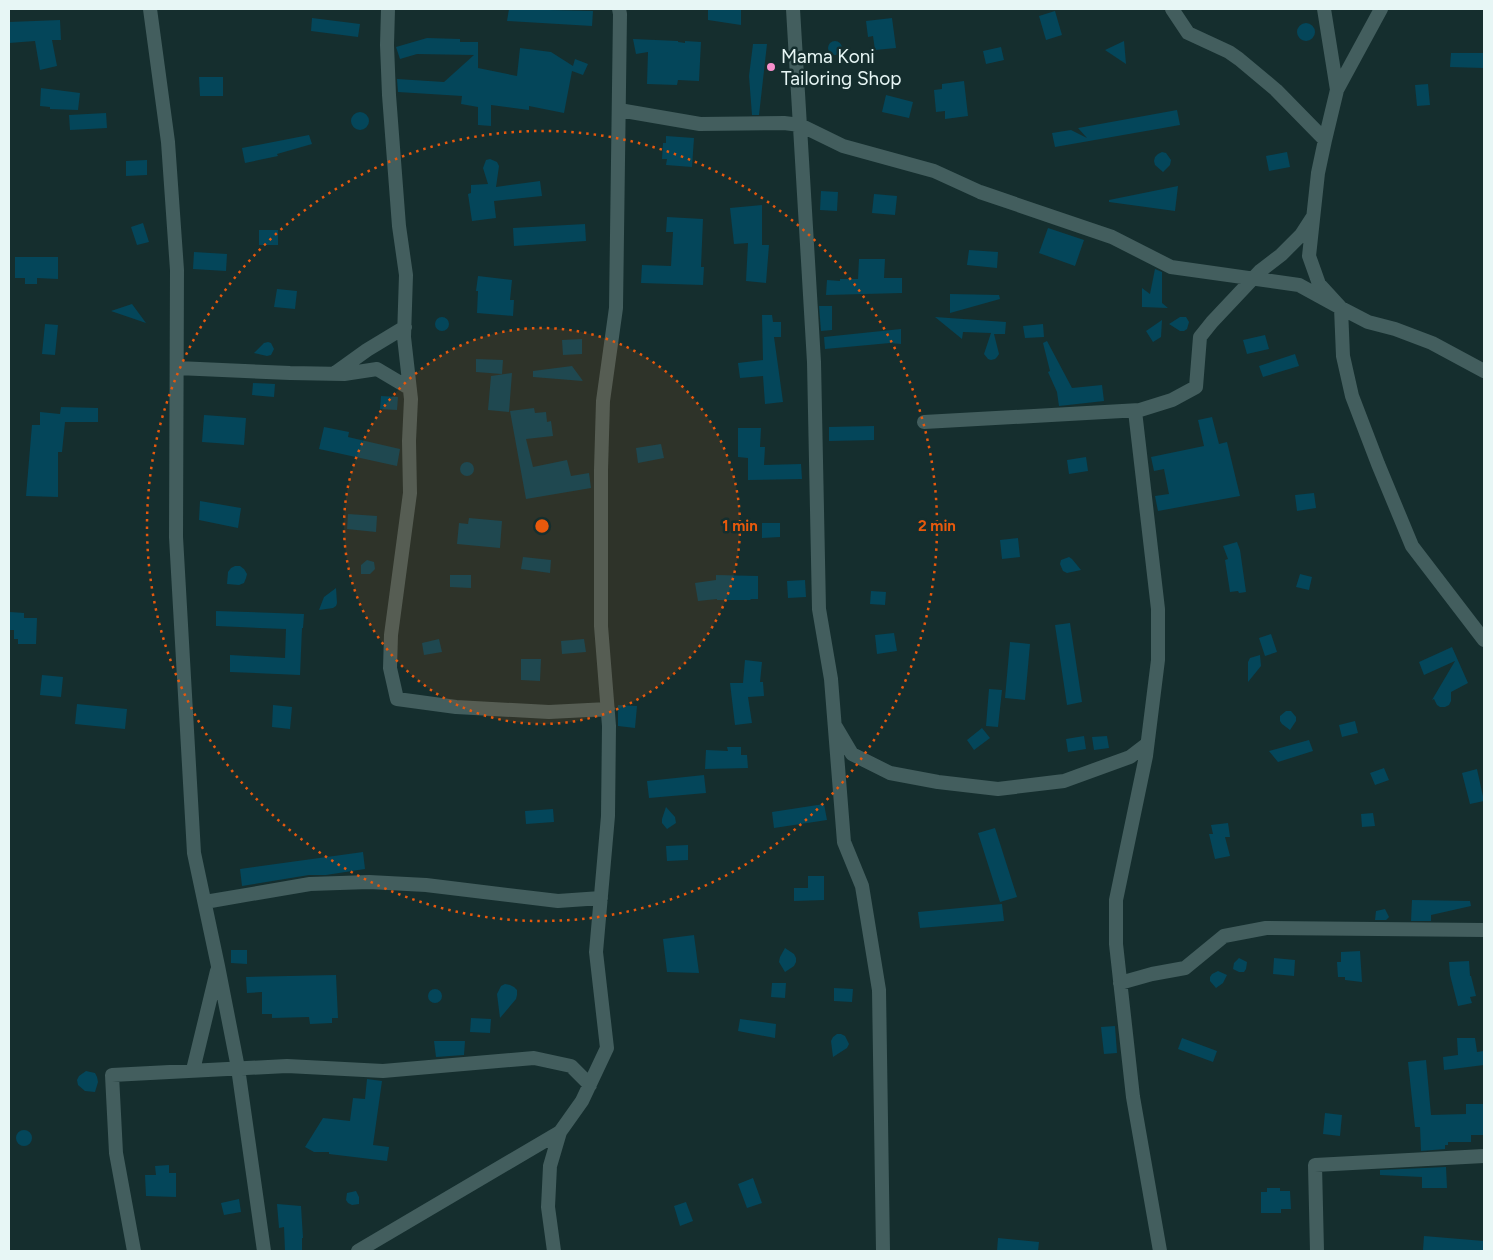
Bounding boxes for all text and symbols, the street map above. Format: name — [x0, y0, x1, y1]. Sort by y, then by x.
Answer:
place label: Mama Koni Tailoring Shop — [781, 45, 901, 90]
marker: Mama Koni Tailoring Shop — [765, 61, 777, 73]
centre of rings — [533, 517, 551, 535]
text: 1 min — [722, 517, 758, 535]
text: 2 min — [918, 517, 956, 535]

